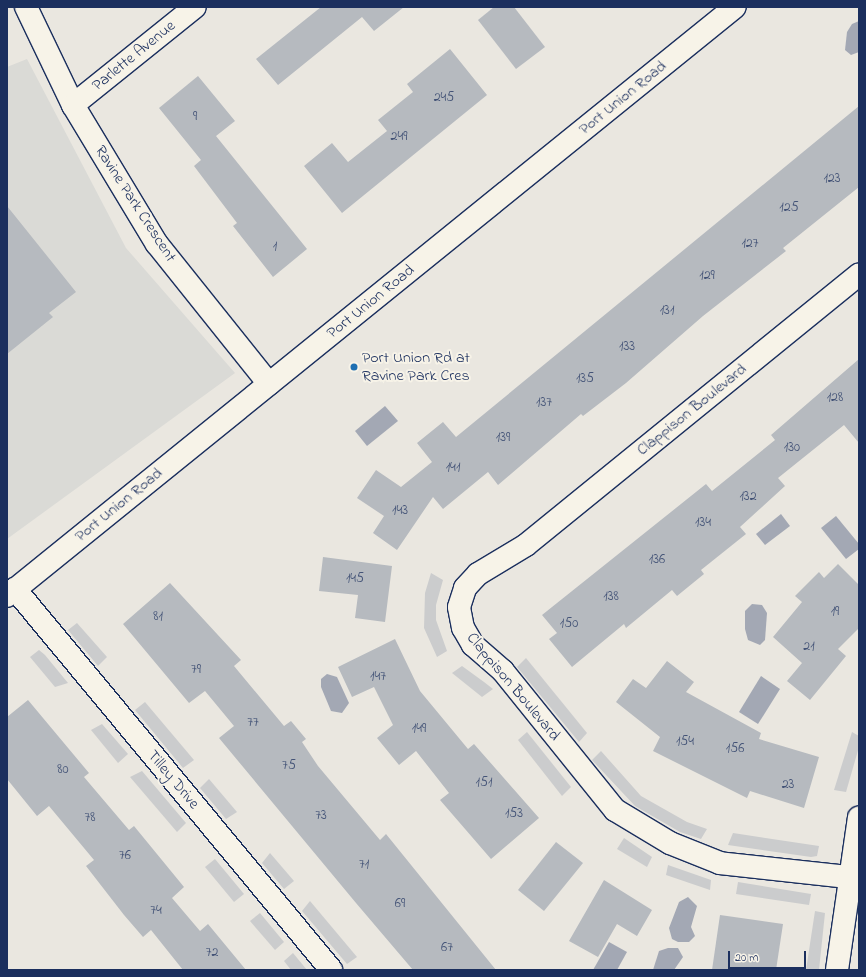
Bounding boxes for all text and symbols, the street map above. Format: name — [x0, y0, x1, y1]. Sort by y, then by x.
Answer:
street label: Parlette Avenue — [89, 17, 179, 95]
street label: Port Union Road — [575, 57, 671, 139]
house number: 245 — [434, 90, 454, 106]
house number: 9 — [193, 109, 197, 125]
house number: 249 — [391, 129, 407, 145]
street label: Ravine Park Crescent — [90, 142, 180, 266]
house number: 123 — [823, 171, 841, 187]
house number: 125 — [779, 200, 799, 216]
house number: 127 — [741, 236, 759, 252]
house number: 1 — [273, 239, 277, 255]
street label: Port Union Road — [323, 261, 419, 343]
house number: 129 — [699, 268, 715, 284]
house number: 131 — [660, 303, 674, 319]
house number: 133 — [619, 339, 635, 355]
place label: Port Union Rd at Ravine Park Cres — [362, 348, 470, 386]
street label: Clappison Boulevard — [633, 360, 751, 460]
marker: Port Union Rd at Ravine Park Cres — [349, 362, 359, 372]
house number: 135 — [576, 371, 594, 387]
house number: 128 — [827, 390, 843, 406]
house number: 137 — [536, 395, 552, 411]
house number: 139 — [496, 430, 510, 446]
house number: 130 — [784, 440, 800, 456]
house number: 141 — [446, 460, 460, 476]
street label: Port Union Road — [71, 464, 167, 546]
house number: 132 — [739, 489, 757, 505]
house number: 143 — [392, 503, 408, 519]
house number: 134 — [695, 515, 711, 531]
house number: 136 — [649, 552, 665, 568]
house number: 145 — [346, 571, 364, 587]
house number: 138 — [603, 589, 619, 605]
house number: 19 — [831, 604, 839, 620]
house number: 81 — [153, 609, 163, 625]
house number: 150 — [560, 616, 578, 632]
street label: Clappison Boulevard — [462, 629, 564, 745]
house number: 21 — [803, 639, 815, 655]
house number: 79 — [191, 662, 201, 678]
house number: 147 — [370, 669, 386, 685]
house number: 77 — [247, 715, 259, 731]
house number: 149 — [412, 721, 426, 737]
house number: 154 — [676, 734, 694, 750]
house number: 156 — [726, 741, 744, 757]
street label: Tilley Drive — [143, 747, 203, 813]
house number: 75 — [282, 758, 296, 774]
house number: 80 — [57, 762, 69, 778]
house number: 151 — [476, 775, 492, 791]
house number: 23 — [782, 777, 794, 793]
house number: 153 — [505, 806, 523, 822]
house number: 73 — [315, 808, 327, 824]
house number: 78 — [84, 810, 96, 826]
house number: 76 — [119, 848, 131, 864]
house number: 71 — [359, 857, 369, 873]
house number: 69 — [395, 896, 405, 912]
house number: 74 — [150, 903, 162, 919]
house number: 67 — [441, 940, 453, 956]
scale bar — [730, 943, 808, 969]
house number: 72 — [206, 945, 218, 961]
text: 20 m — [735, 949, 758, 967]

